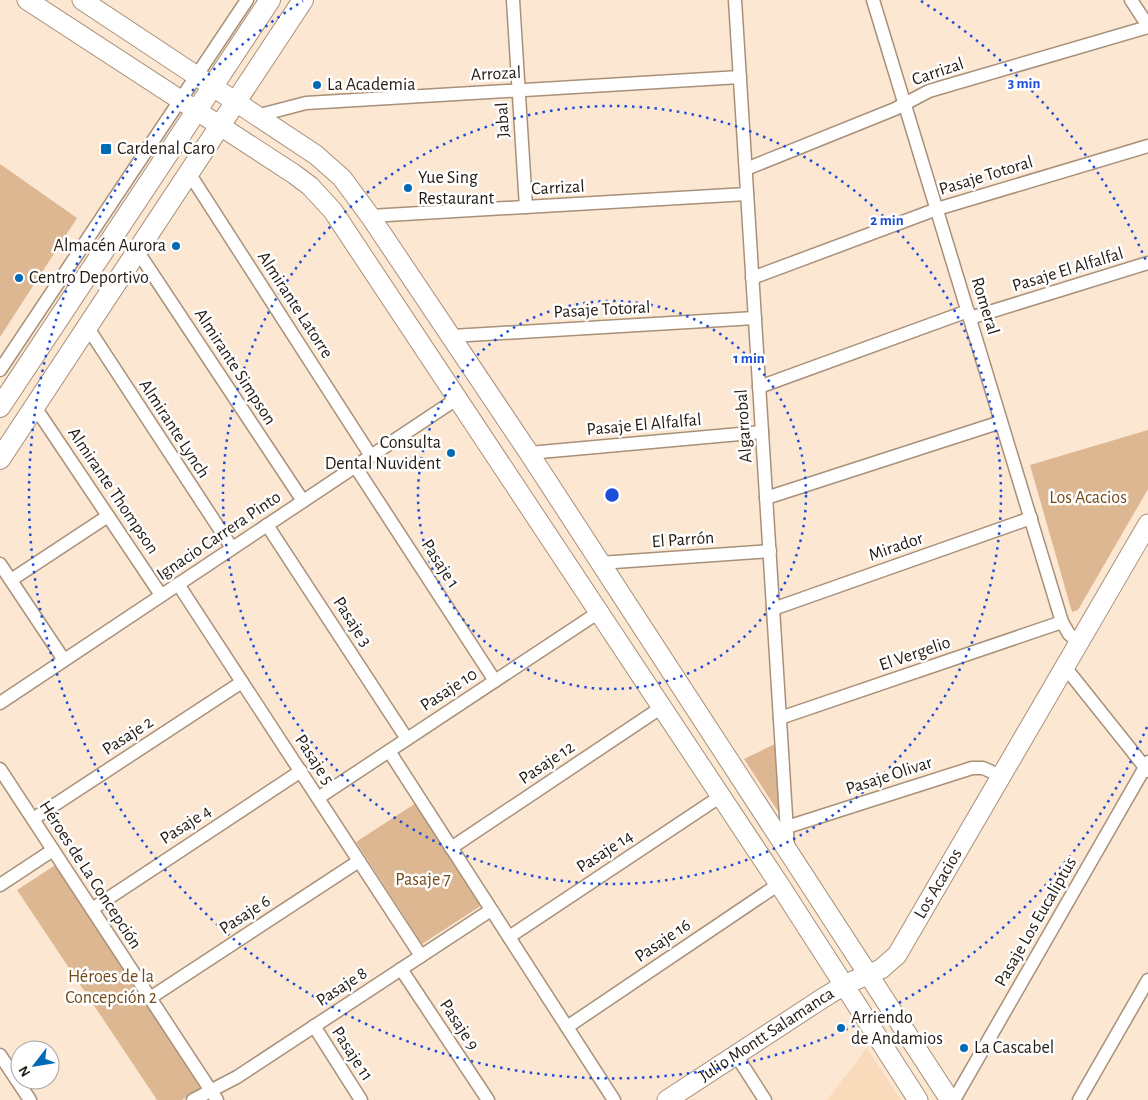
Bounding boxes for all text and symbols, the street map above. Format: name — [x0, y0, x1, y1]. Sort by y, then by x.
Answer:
street label: Carrizal — [910, 55, 966, 89]
street label: Arrozal — [470, 64, 522, 84]
place label: La Academia — [327, 76, 416, 94]
text: 3 min — [1008, 76, 1040, 91]
marker: La Academia — [311, 79, 323, 91]
street label: Jabal — [493, 102, 513, 138]
place label: Cardenal Caro — [117, 140, 215, 158]
marker: Cardenal Caro — [99, 142, 113, 156]
street label: Pasaje Totoral — [937, 153, 1035, 199]
place label: Yue Sing Restaurant — [418, 169, 494, 208]
street label: Carrizal — [531, 178, 585, 198]
marker: Yue Sing Restaurant — [402, 182, 414, 194]
text: 2 min — [870, 213, 904, 228]
place label: Almacén Aurora — [54, 237, 166, 255]
marker: Almacén Aurora — [170, 240, 182, 252]
street label: Pasaje El Alfalfal — [1010, 245, 1126, 295]
street label: Almirante Latorre — [254, 248, 336, 362]
place label: Centro Deportivo — [29, 269, 149, 287]
marker: Centro Deportivo — [13, 272, 25, 284]
street label: Romeral — [968, 275, 1002, 337]
street label: Pasaje Totoral — [553, 298, 651, 322]
street label: Almirante Simpson — [191, 306, 279, 428]
text: 1 min — [733, 351, 765, 366]
street label: Almirante Lynch — [135, 376, 213, 482]
street label: Algarrobal — [732, 388, 756, 464]
street label: Pasaje El Alfalfal — [586, 411, 702, 439]
street label: Almirante Thompson — [64, 425, 162, 557]
place label: Consulta Dental Nuvident — [325, 434, 441, 473]
marker: Consulta Dental Nuvident — [445, 447, 457, 459]
centre of rings — [603, 486, 621, 504]
street label: Ignacio Carrera Pinto — [154, 488, 284, 584]
park label: Los Acacios — [1049, 489, 1127, 507]
street label: El Parrón — [651, 529, 715, 551]
street label: Mirador — [866, 529, 926, 565]
street label: Pasaje 1 — [418, 536, 462, 592]
street label: Pasaje 3 — [329, 594, 375, 650]
street label: El Vergelio — [877, 633, 953, 675]
street label: Pasaje 10 — [417, 665, 481, 715]
street label: Pasaje 2 — [99, 713, 157, 759]
street label: Pasaje 5 — [291, 732, 337, 788]
street label: Pasaje 12 — [516, 738, 578, 788]
street label: Pasaje Olivar — [844, 754, 935, 798]
street label: Héroes de La Concepción — [35, 798, 145, 952]
street label: Pasaje 4 — [157, 802, 215, 848]
street label: Pasaje 14 — [574, 827, 637, 877]
street label: Los Acacios — [911, 846, 966, 922]
street label: Pasaje Los Eucaliptus — [992, 854, 1080, 990]
park label: Pasaje 7 — [395, 871, 451, 889]
street label: Pasaje 6 — [216, 892, 274, 938]
street label: Pasaje 16 — [632, 916, 694, 966]
street label: Pasaje 8 — [313, 964, 371, 1010]
park label: Héroes de la Concepción 2 — [65, 968, 157, 1007]
street label: Julio Montt Salamanca — [696, 984, 837, 1086]
street label: Pasaje 9 — [436, 996, 482, 1054]
place label: Arriendo de Andamios — [851, 1009, 943, 1048]
marker: Arriendo de Andamios — [835, 1022, 847, 1034]
street label: Pasaje 11 — [328, 1024, 376, 1084]
place label: La Cascabel — [974, 1039, 1054, 1057]
north arrow — [10, 1040, 60, 1090]
marker: La Cascabel — [958, 1042, 970, 1054]
text: N — [16, 1063, 33, 1079]

